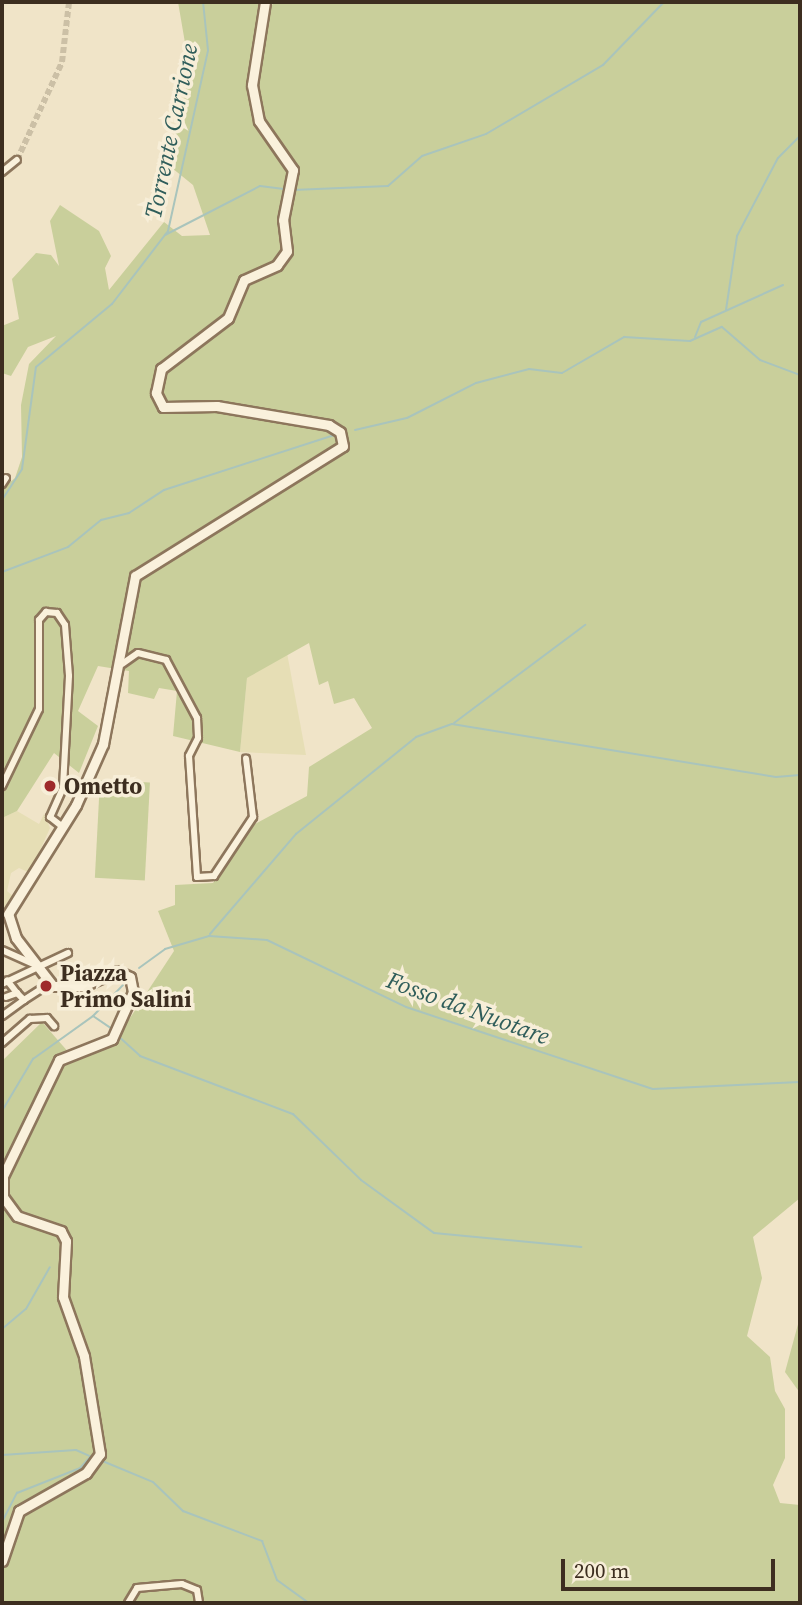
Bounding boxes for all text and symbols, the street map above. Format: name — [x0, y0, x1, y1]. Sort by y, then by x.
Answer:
water label: Torrente Carrione — [138, 41, 204, 221]
place label: Ometto — [64, 772, 142, 800]
marker: Ometto — [42, 778, 58, 794]
place label: Piazza Primo Salini — [60, 959, 192, 1013]
water label: Fosso da Nuotare — [383, 965, 553, 1051]
marker: Piazza Primo Salini — [38, 978, 54, 994]
scale bar — [564, 1546, 778, 1590]
text: 200 m — [574, 1556, 629, 1585]

